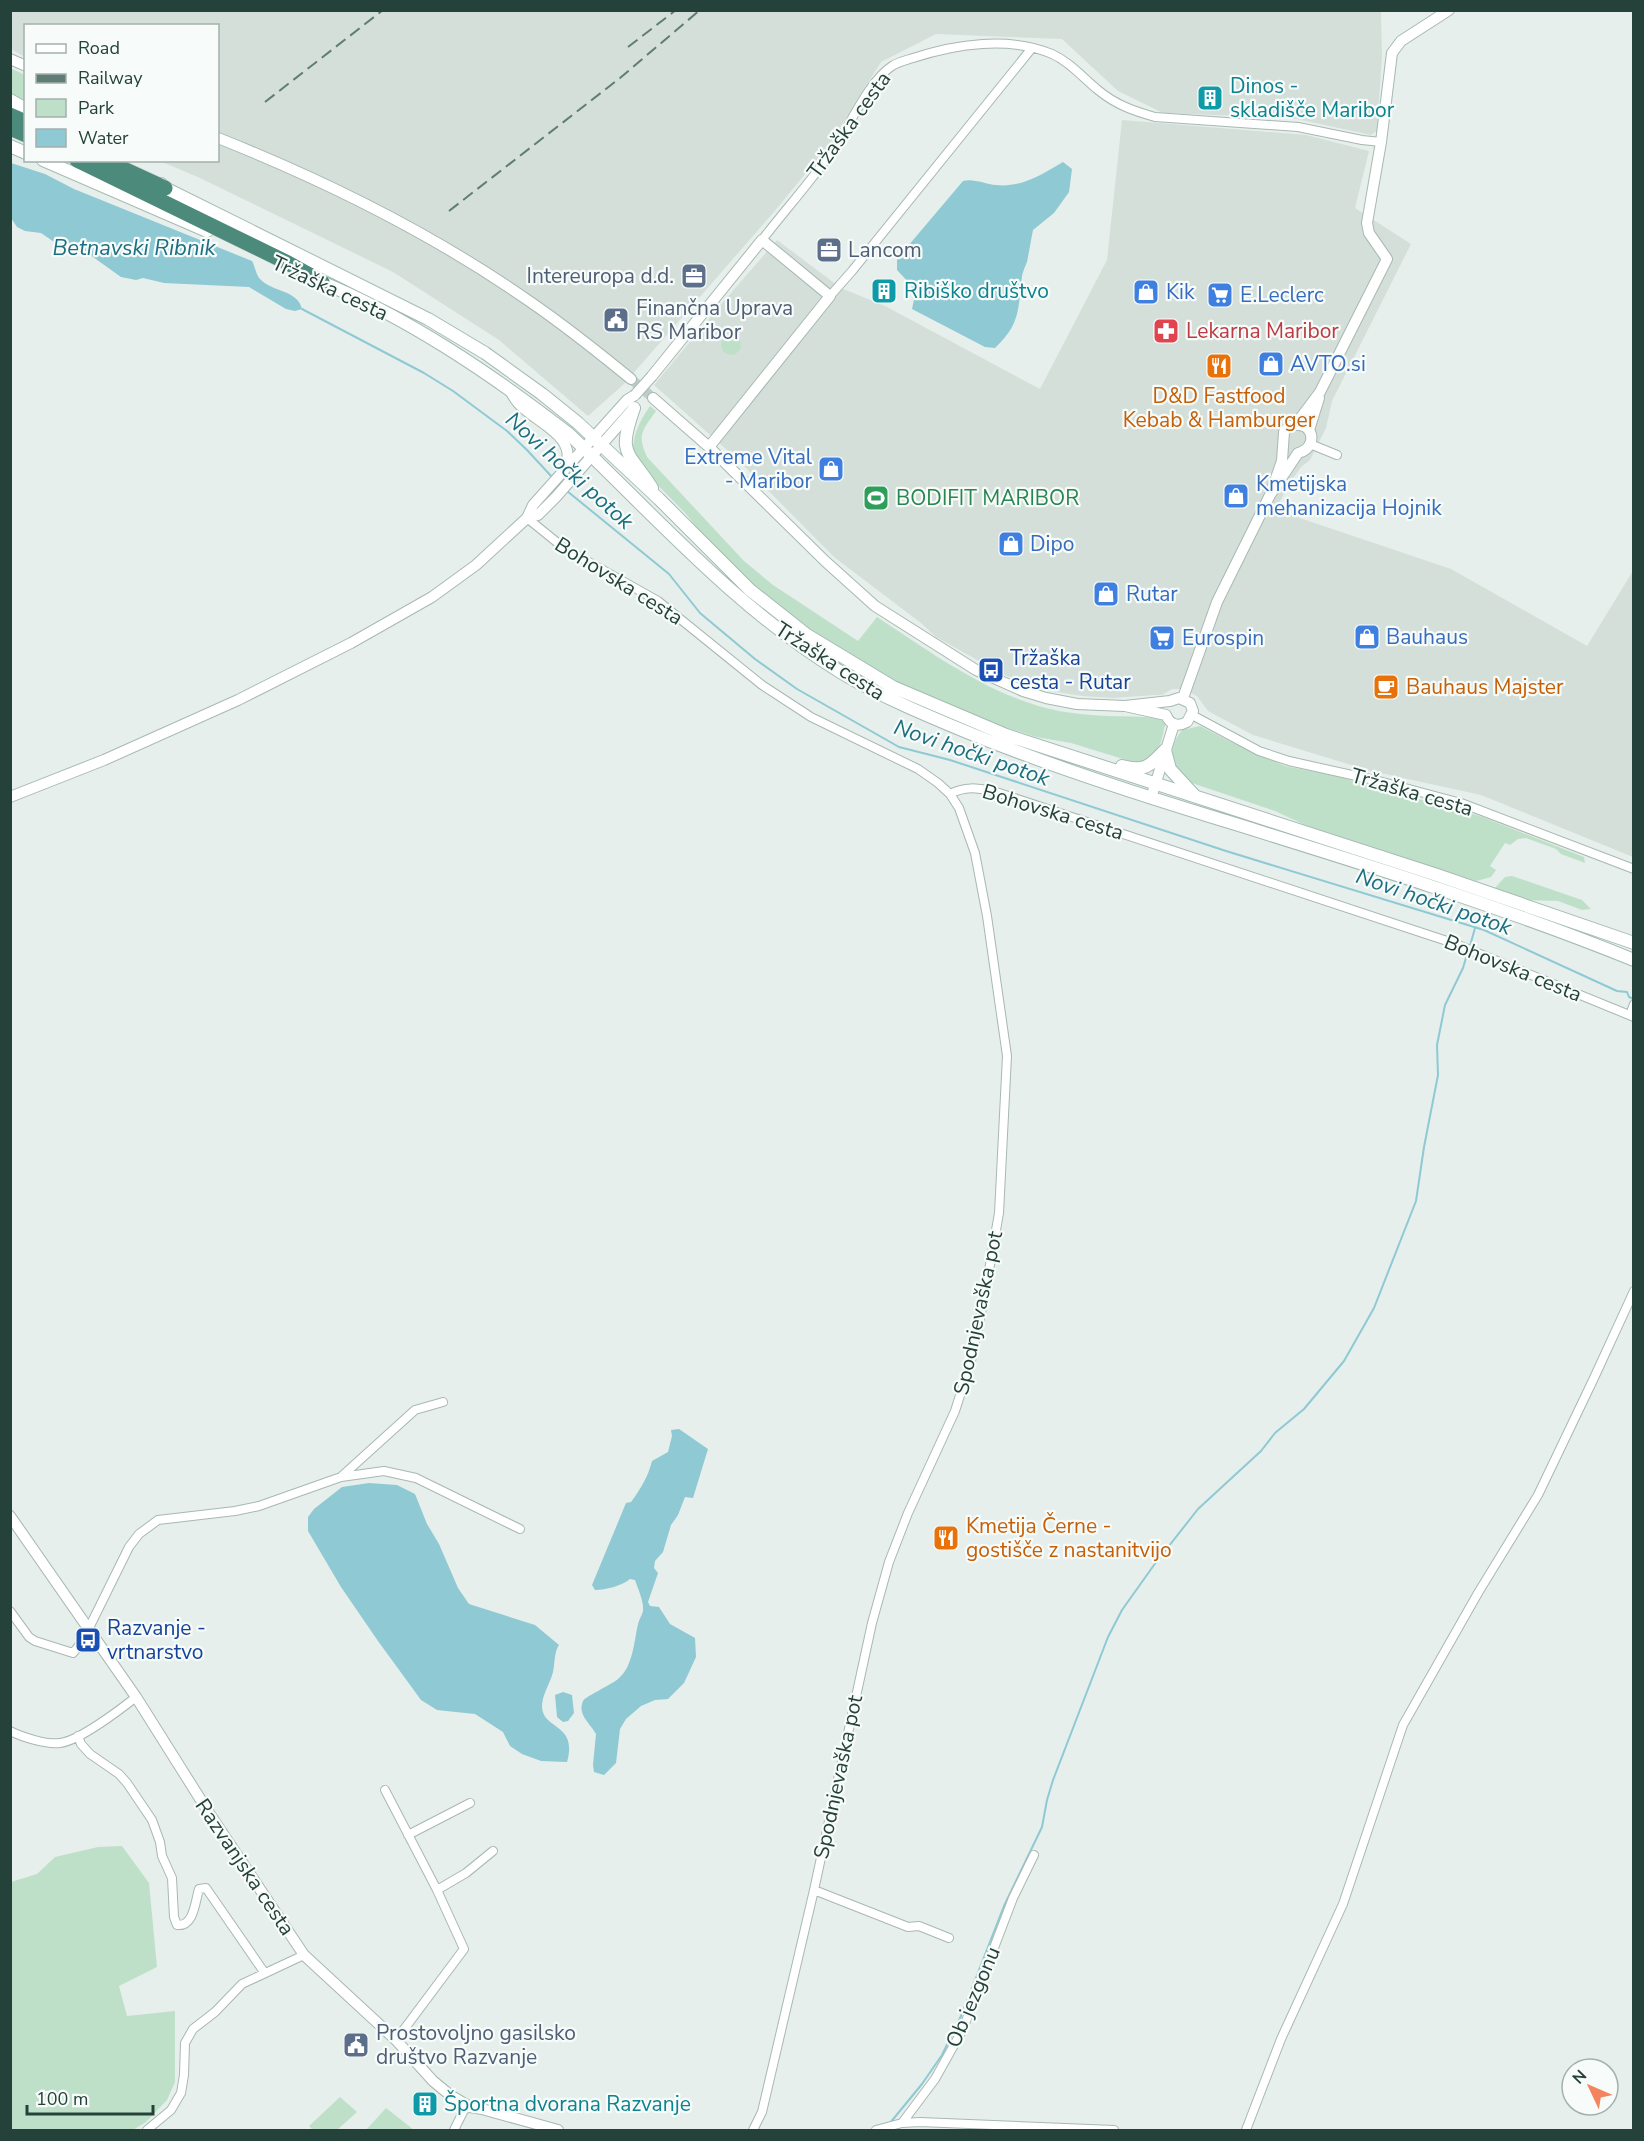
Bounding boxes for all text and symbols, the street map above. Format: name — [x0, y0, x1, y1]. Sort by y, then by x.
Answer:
legend — [24, 24, 219, 162]
text: Road — [78, 36, 120, 60]
text: Railway — [78, 66, 143, 90]
street label: Tržaška cesta — [801, 66, 897, 184]
place label: Dinos - skladišče Maribor — [1230, 72, 1395, 124]
building icon: Dinos - skladišče Maribor — [1195, 83, 1225, 113]
text: Park — [78, 96, 115, 120]
text: Water — [78, 126, 129, 150]
water label: Betnavski Ribnik — [52, 233, 217, 263]
office icon: Lancom — [814, 235, 844, 265]
place label: Lancom — [848, 236, 922, 264]
street label: Tržaška cesta — [267, 249, 393, 327]
office icon: Intereuropa d.d. — [679, 261, 709, 291]
place label: Intereuropa d.d. — [527, 262, 674, 290]
building icon: Ribiško društvo — [869, 276, 899, 306]
place label: Ribiško društvo — [904, 277, 1049, 305]
shop icon: Kik — [1131, 277, 1161, 307]
place label: Kik — [1166, 278, 1195, 306]
supermarket icon: E.Leclerc — [1205, 280, 1235, 310]
place label: E.Leclerc — [1240, 281, 1324, 309]
place label: Finančna Uprava RS Maribor — [636, 294, 793, 346]
public building icon: Finančna Uprava RS Maribor — [601, 305, 631, 335]
pharmacy icon: Lekarna Maribor — [1151, 316, 1181, 346]
place label: Lekarna Maribor — [1186, 317, 1339, 345]
shop icon: AVTO.si — [1256, 349, 1286, 379]
place label: AVTO.si — [1290, 350, 1366, 378]
restaurant icon: D&D Fastfood Kebab & Hamburger — [1204, 351, 1234, 381]
place label: D&D Fastfood Kebab & Hamburger — [1123, 382, 1316, 434]
water label: Novi hočki potok — [499, 405, 641, 537]
place label: Extreme Vital - Maribor — [684, 443, 813, 495]
shop icon: Extreme Vital - Maribor — [816, 454, 846, 484]
place label: Kmetijska mehanizacija Hojnik — [1256, 470, 1442, 522]
shop icon: Kmetijska mehanizacija Hojnik — [1221, 481, 1251, 511]
sports icon: BODIFIT MARIBOR — [861, 483, 891, 513]
place label: BODIFIT MARIBOR — [896, 484, 1079, 512]
shop icon: Dipo — [996, 529, 1026, 559]
street label: Bohovska cesta — [550, 530, 688, 632]
place label: Dipo — [1030, 530, 1074, 558]
shop icon: Rutar — [1091, 579, 1121, 609]
place label: Rutar — [1126, 580, 1178, 608]
street label: Tržaška cesta — [770, 615, 890, 707]
shop icon: Bauhaus — [1352, 622, 1382, 652]
supermarket icon: Eurospin — [1147, 623, 1177, 653]
place label: Bauhaus — [1386, 623, 1468, 651]
place label: Eurospin — [1182, 624, 1264, 652]
place label: Tržaška cesta - Rutar — [1010, 644, 1131, 696]
bus stop icon: Tržaška cesta - Rutar — [976, 655, 1006, 685]
cafe icon: Bauhaus Majster — [1371, 672, 1401, 702]
place label: Bauhaus Majster — [1406, 673, 1564, 701]
water label: Novi hočki potok — [890, 712, 1054, 794]
street label: Tržaška cesta — [1348, 761, 1476, 823]
street label: Bohovska cesta — [979, 777, 1127, 847]
water label: Novi hočki potok — [1352, 861, 1516, 943]
street label: Bohovska cesta — [1440, 928, 1586, 1008]
street label: Spodnjevaška pot — [947, 1228, 1009, 1398]
place label: Kmetija Černe - gostišče z nastanitvijo — [966, 1512, 1172, 1564]
restaurant icon: Kmetija Černe - gostišče z nastanitvijo — [931, 1523, 961, 1553]
place label: Razvanje - vrtnarstvo — [107, 1614, 206, 1666]
bus stop icon: Razvanje - vrtnarstvo — [73, 1625, 103, 1655]
street label: Spodnjevaška pot — [807, 1692, 869, 1862]
street label: Razvanjska cesta — [189, 1793, 301, 1941]
street label: Ob jezgonu — [939, 1942, 1007, 2052]
place label: Prostovoljno gasilsko društvo Razvanje — [376, 2019, 576, 2071]
public building icon: Prostovoljno gasilsko društvo Razvanje — [341, 2030, 371, 2060]
north arrow — [1560, 2057, 1620, 2117]
text: N — [1568, 2065, 1592, 2089]
scale bar — [27, 2078, 153, 2116]
text: 100 m — [36, 2087, 88, 2111]
building icon: Športna dvorana Razvanje — [410, 2089, 440, 2119]
place label: Športna dvorana Razvanje — [444, 2090, 691, 2118]

